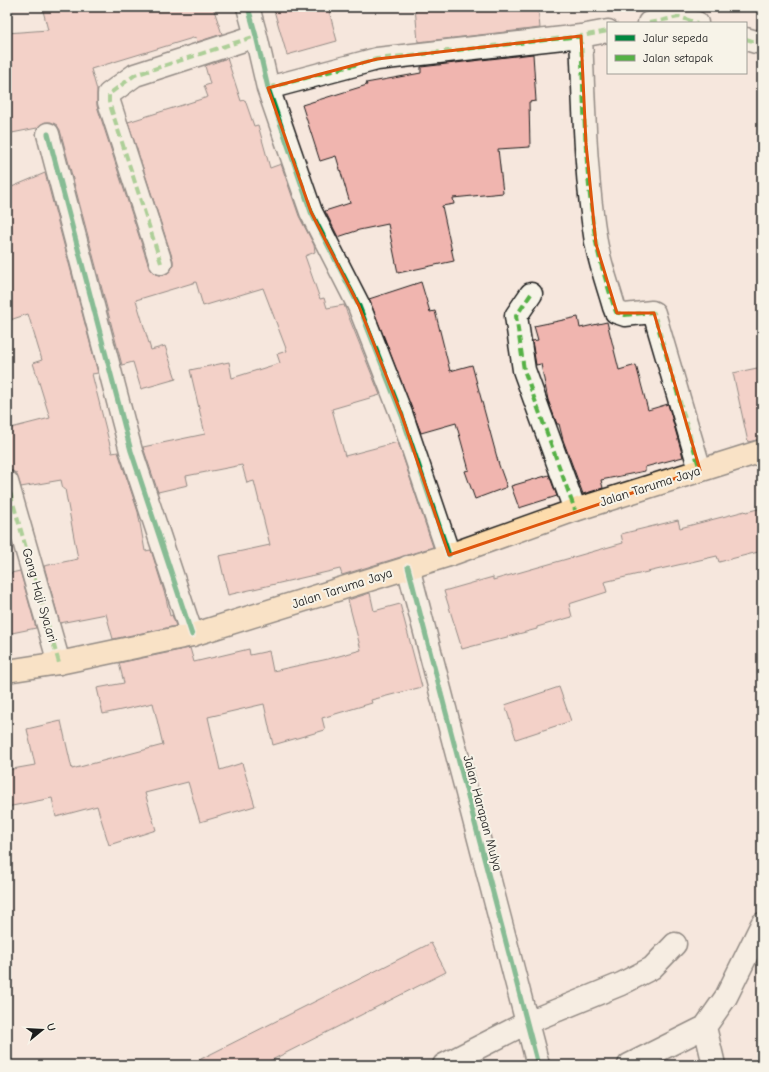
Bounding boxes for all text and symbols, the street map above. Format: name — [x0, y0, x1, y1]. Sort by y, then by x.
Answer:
legend — [607, 22, 747, 74]
text: Jalur sepeda — [643, 31, 708, 45]
text: Jalan setapak — [643, 51, 713, 65]
street label: Jalan Taruma Jaya — [598, 463, 702, 509]
street label: Gang Haji Sya,ari — [19, 546, 61, 644]
street label: Jalan Taruma Jaya — [290, 565, 394, 611]
street label: Jalan Harapan Mulya — [460, 753, 506, 873]
north arrow — [22, 1010, 62, 1050]
text: U — [44, 1022, 58, 1033]

